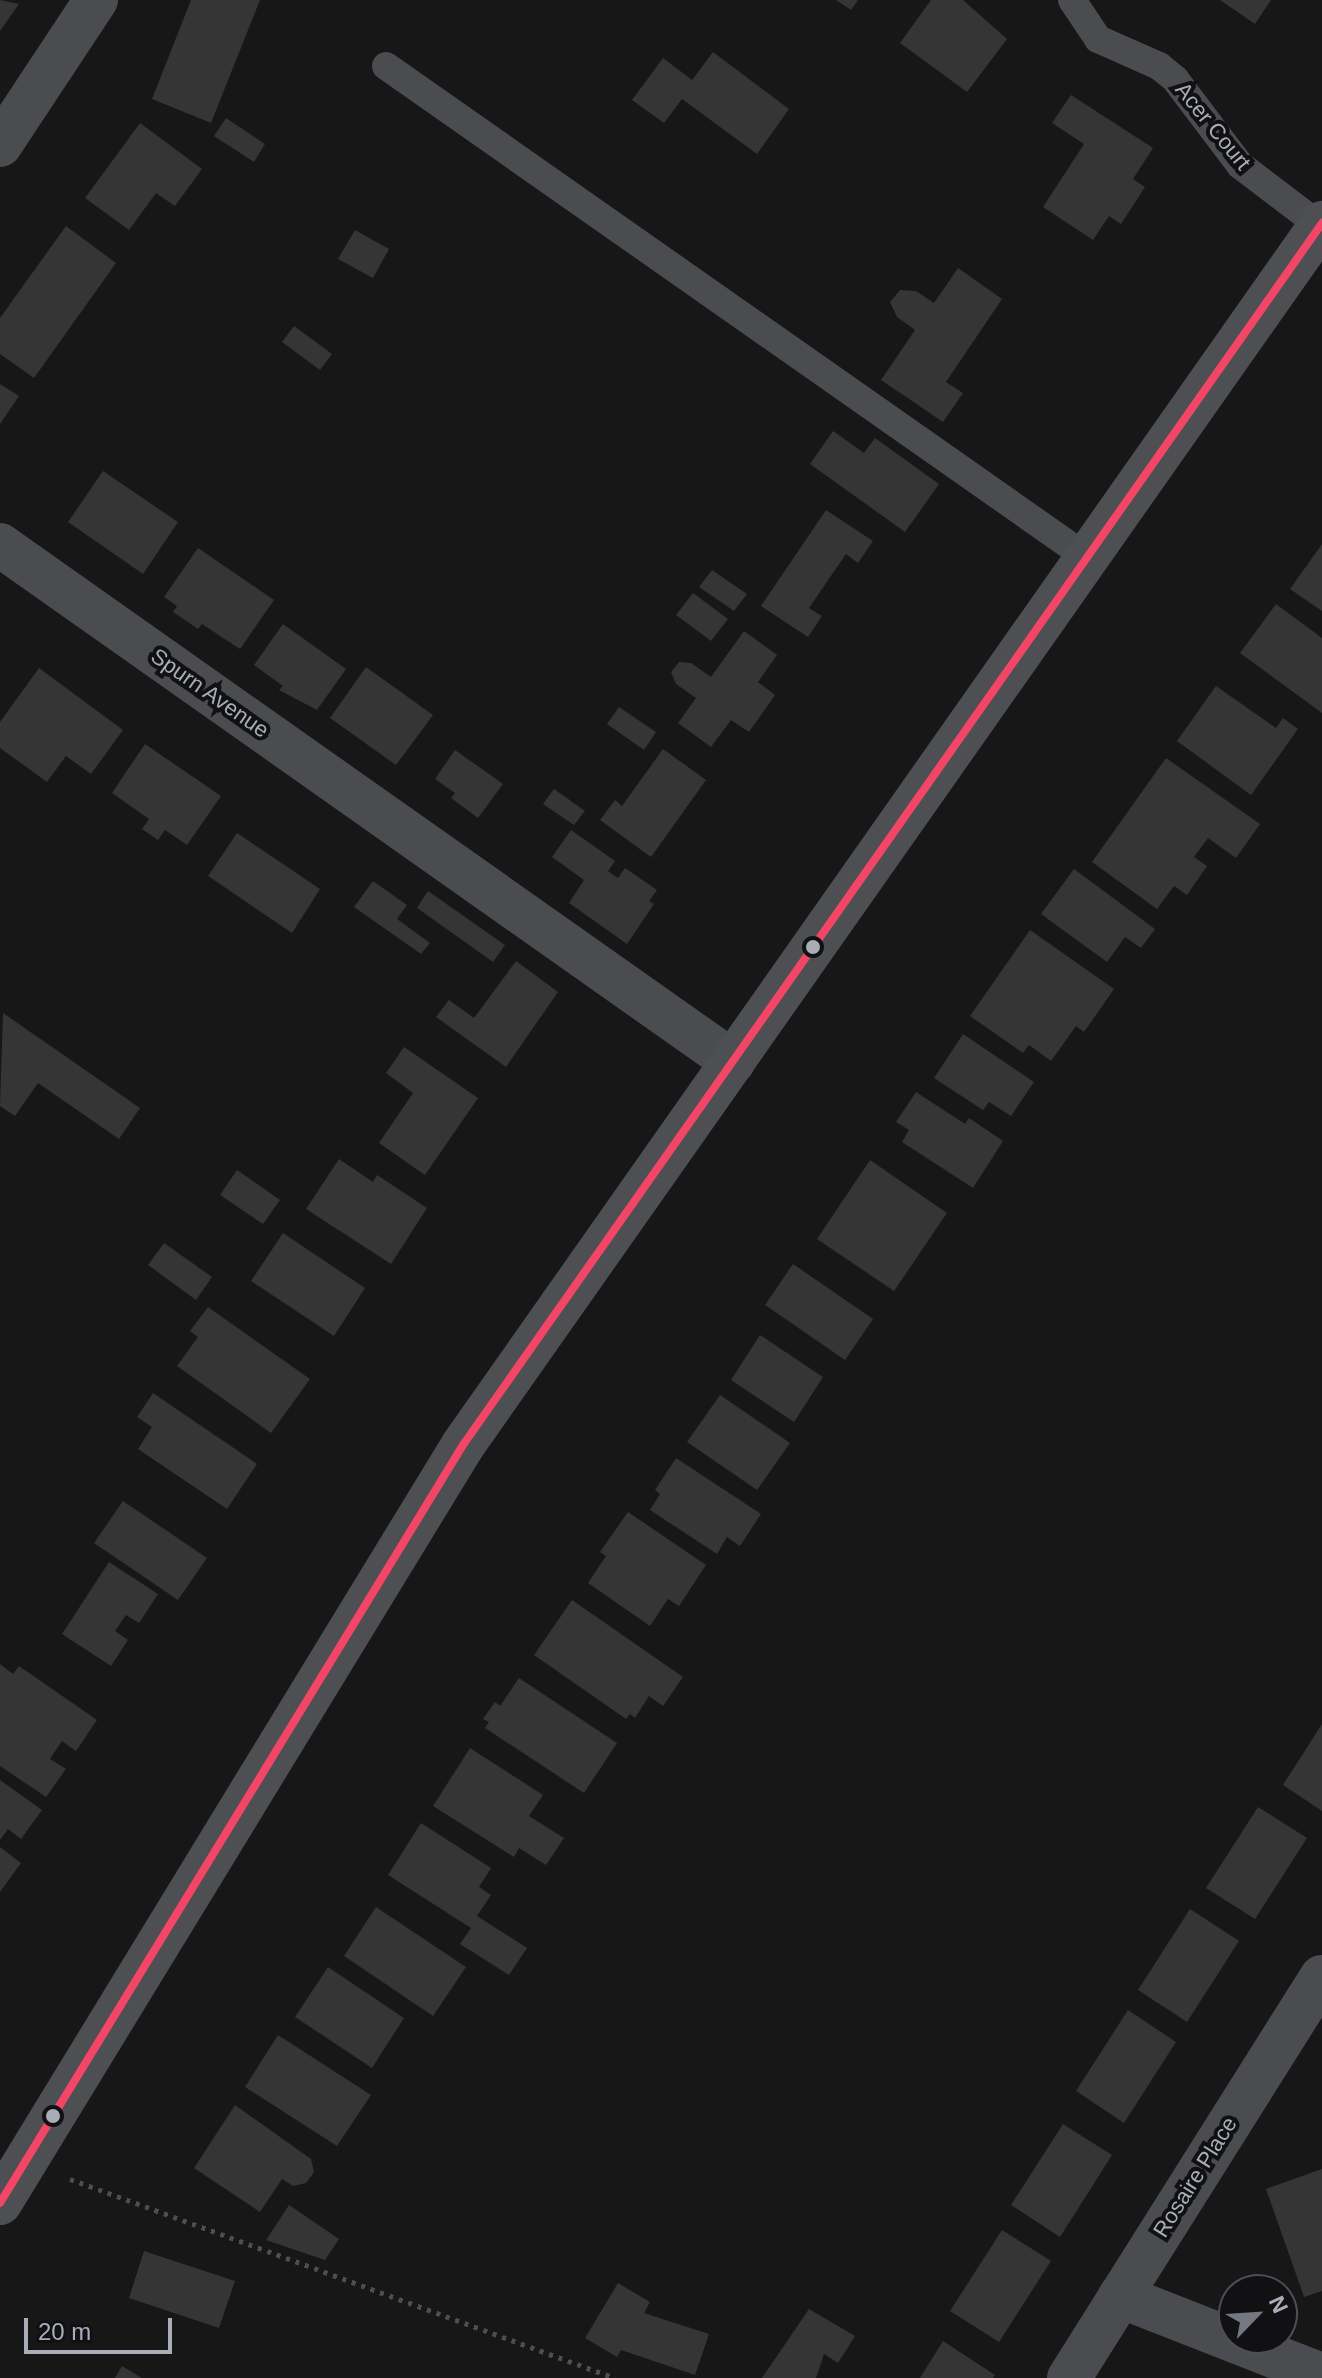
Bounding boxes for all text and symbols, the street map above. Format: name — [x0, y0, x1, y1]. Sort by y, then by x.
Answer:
street label: Acer Court — [1170, 77, 1256, 175]
street label: Spurn Avenue — [145, 642, 275, 744]
unlabelled marker — [805, 939, 821, 955]
unlabelled marker — [45, 2108, 61, 2124]
street label: Rosaire Place — [1148, 2112, 1242, 2242]
north arrow — [1218, 2274, 1298, 2354]
text: N — [1264, 2292, 1293, 2317]
scale bar — [28, 2302, 176, 2352]
text: 20 m — [38, 2318, 91, 2345]

